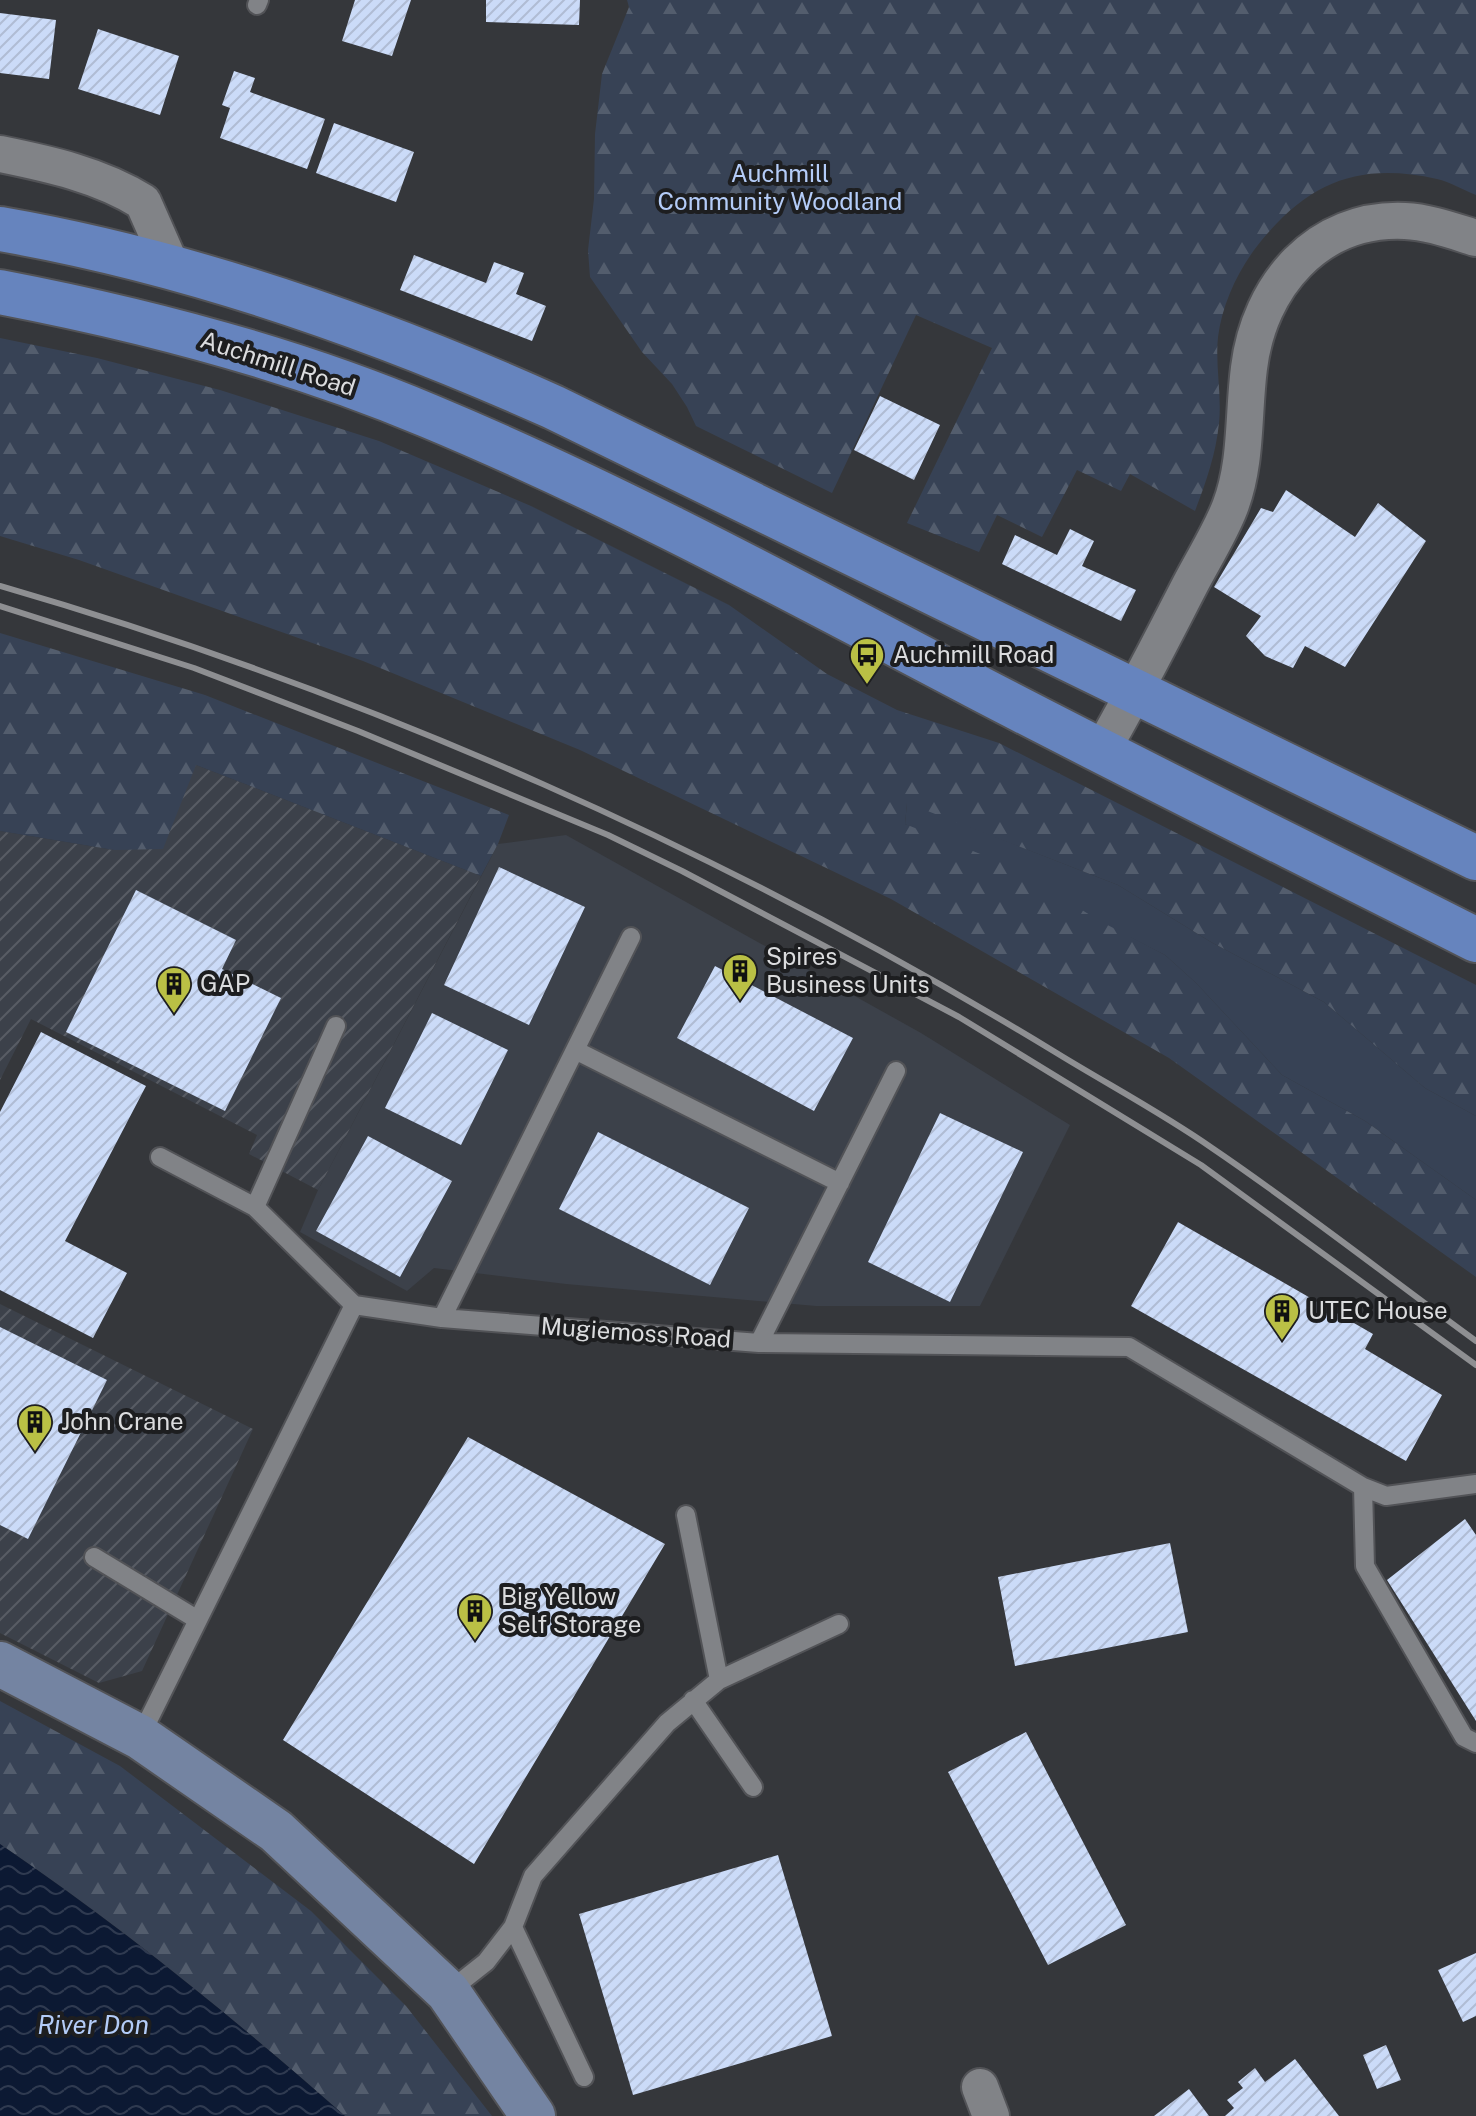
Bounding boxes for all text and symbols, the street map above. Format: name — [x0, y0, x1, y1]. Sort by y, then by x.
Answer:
park label: Auchmill Community Woodland — [658, 159, 902, 215]
street label: Auchmill Road — [197, 325, 359, 401]
bus stop icon: Auchmill Road — [848, 636, 886, 686]
place label: Auchmill Road — [893, 640, 1054, 668]
place label: Spires Business Units — [766, 942, 930, 998]
building icon: Spires Business Units — [721, 952, 759, 1002]
building icon: GAP — [155, 965, 193, 1015]
place label: GAP — [200, 969, 250, 997]
building icon: UTEC House — [1263, 1292, 1301, 1342]
place label: UTEC House — [1308, 1296, 1448, 1324]
street label: Mugiemoss Road — [540, 1311, 732, 1353]
building icon: John Crane — [16, 1403, 54, 1453]
place label: John Crane — [61, 1407, 184, 1435]
place label: Big Yellow Self Storage — [501, 1582, 641, 1638]
building icon: Big Yellow Self Storage — [456, 1592, 494, 1642]
water label: River Don — [37, 2009, 149, 2040]

